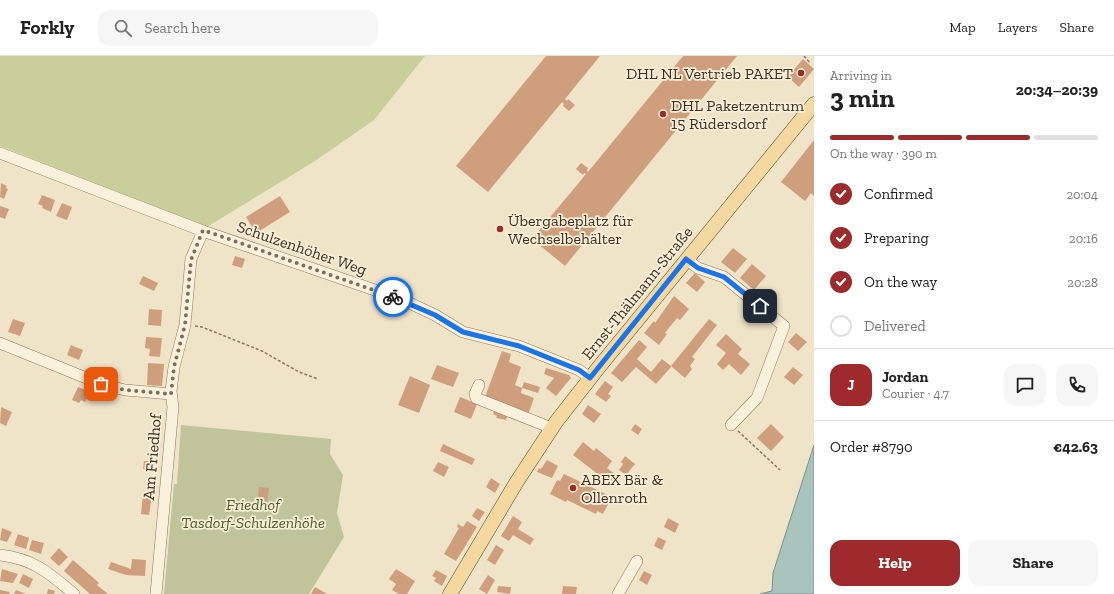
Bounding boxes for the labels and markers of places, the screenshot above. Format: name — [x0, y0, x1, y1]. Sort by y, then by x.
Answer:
place label: DHL NL Vertrieb PAKET — [626, 64, 793, 83]
marker: DHL NL Vertrieb PAKET — [796, 68, 806, 78]
place label: DHL Paketzentrum 15 Rüdersdorf — [671, 96, 804, 133]
marker: DHL Paketzentrum 15 Rüdersdorf — [658, 109, 668, 119]
place label: Übergabeplatz für Wechselbehälter — [508, 211, 634, 248]
marker: Übergabeplatz für Wechselbehälter — [495, 224, 505, 234]
pin — [743, 289, 777, 323]
pin — [84, 367, 118, 401]
place label: ABEX Bär & Ollenroth — [581, 470, 663, 507]
marker: ABEX Bär & Ollenroth — [568, 483, 578, 493]

